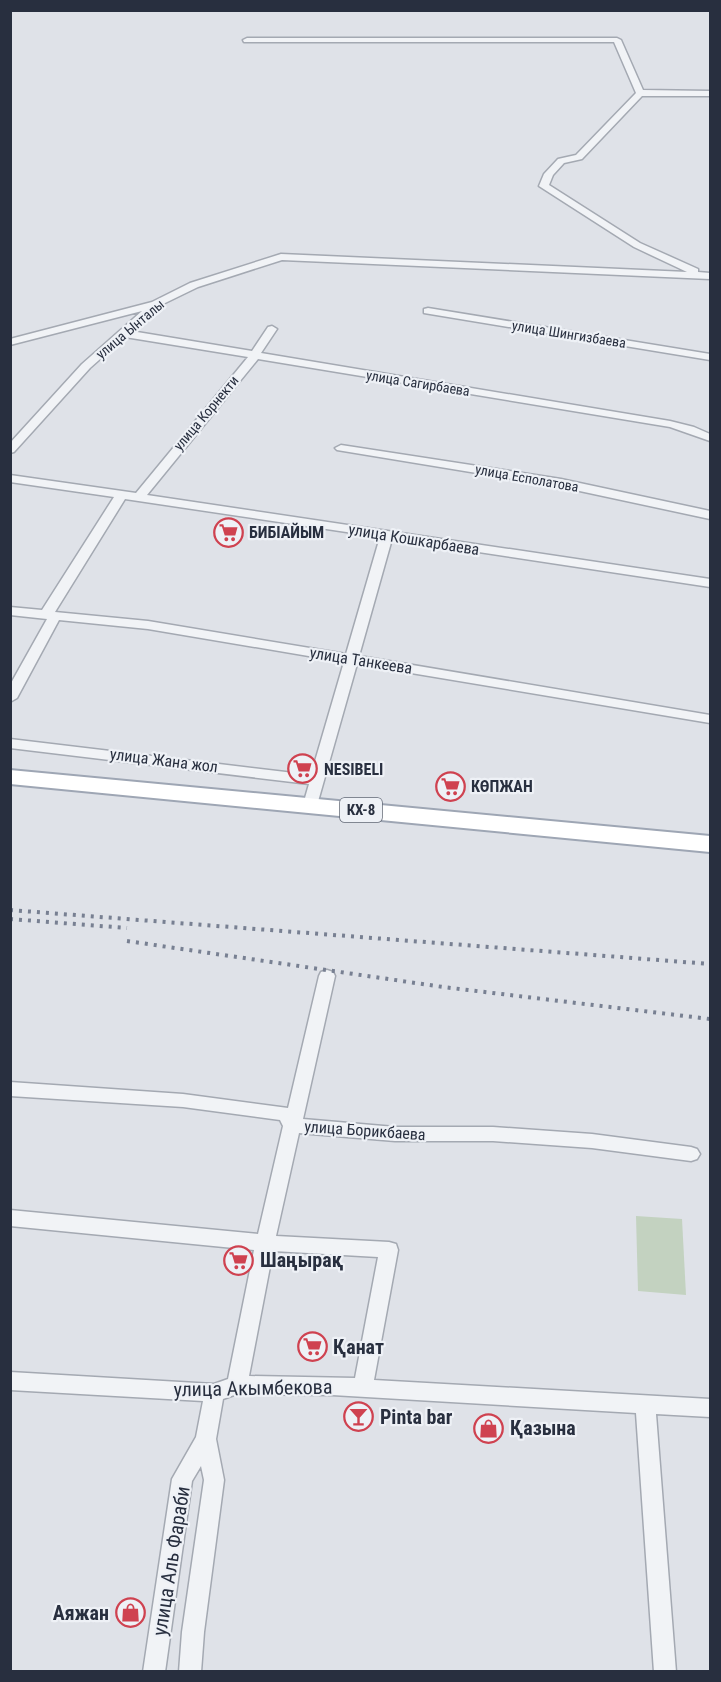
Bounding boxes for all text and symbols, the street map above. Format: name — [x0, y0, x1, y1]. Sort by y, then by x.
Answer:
street label: улица Ынталы — [93, 296, 167, 362]
street label: улица Шингизбаева — [511, 317, 627, 351]
street label: улица Сагирбаева — [365, 367, 471, 399]
street label: улица Корнекти — [170, 373, 242, 453]
street label: улица Есполатова — [474, 461, 580, 495]
supermarket icon: БИБІАЙЫМ — [212, 516, 244, 548]
street label: улица Кошкарбаева — [347, 520, 481, 559]
place label: БИБІАЙЫМ — [249, 522, 324, 542]
street label: улица Танкеева — [308, 643, 414, 678]
street label: улица Жана жол — [109, 744, 219, 777]
supermarket icon: NESIBELI — [287, 753, 319, 785]
place label: NESIBELI — [324, 760, 383, 779]
supermarket icon: КӨПЖАН — [434, 770, 466, 802]
place label: КӨПЖАН — [471, 777, 533, 796]
road number: КХ-8 — [340, 798, 382, 822]
street label: улица Борикбаева — [304, 1117, 426, 1144]
supermarket icon: Шаңырақ — [223, 1244, 255, 1276]
place label: Шаңырақ — [260, 1248, 344, 1272]
supermarket icon: Қанат — [296, 1331, 328, 1363]
place label: Қанат — [333, 1335, 384, 1359]
street label: улица Акымбекова — [173, 1375, 333, 1401]
bar icon: Pinta bar — [343, 1401, 375, 1433]
place label: Pinta bar — [380, 1405, 453, 1429]
shop icon: Қазына — [473, 1412, 505, 1444]
place label: Қазына — [510, 1416, 576, 1440]
street label: улица Аль Фараби — [147, 1484, 195, 1638]
shop icon: Аяжан — [114, 1597, 146, 1629]
place label: Аяжан — [53, 1601, 109, 1625]

